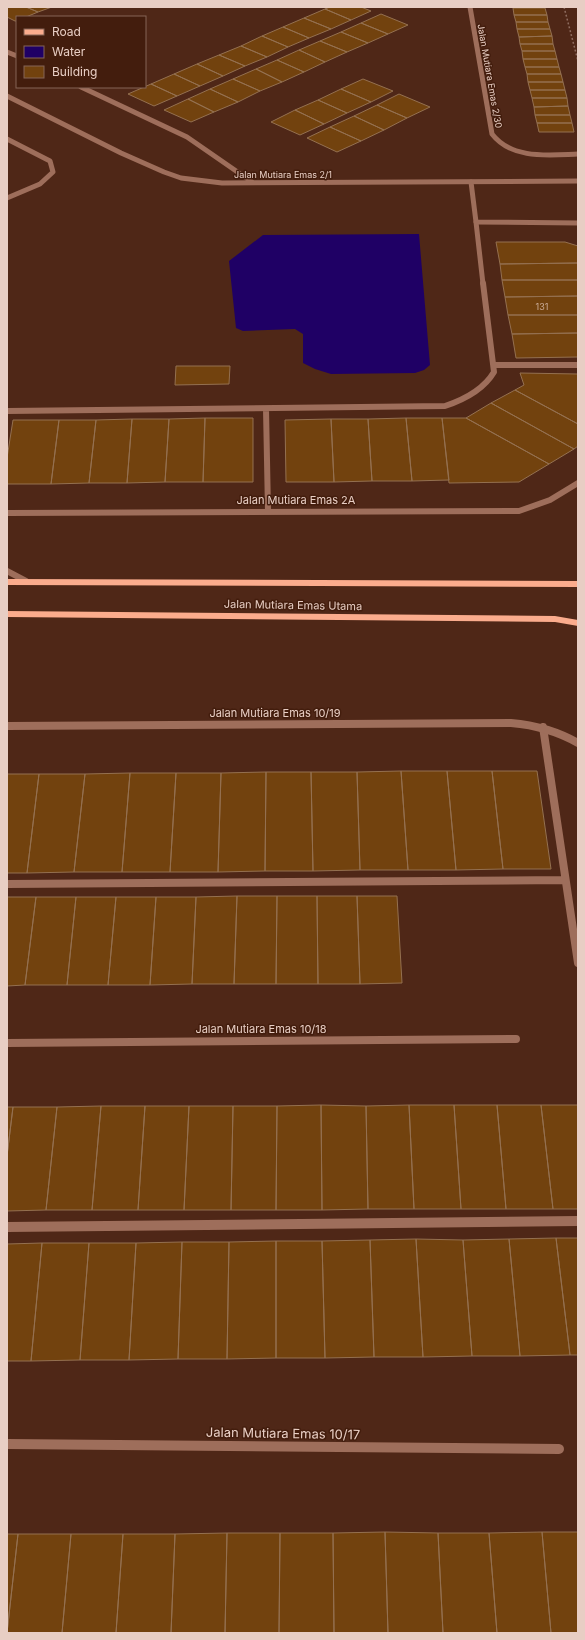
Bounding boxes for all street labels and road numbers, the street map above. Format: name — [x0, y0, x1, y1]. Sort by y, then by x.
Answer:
street label: Jalan Mutiara Emas 2/30 — [475, 23, 505, 129]
street label: Jalan Mutiara Emas 2/1 — [234, 169, 332, 180]
street label: Jalan Mutiara Emas 2A — [237, 493, 356, 507]
street label: Jalan Mutiara Emas Utama — [224, 597, 362, 613]
street label: Jalan Mutiara Emas 10/19 — [209, 706, 341, 720]
street label: Jalan Mutiara Emas 10/18 — [195, 1022, 327, 1036]
street label: Jalan Mutiara Emas 10/17 — [206, 1424, 360, 1442]

